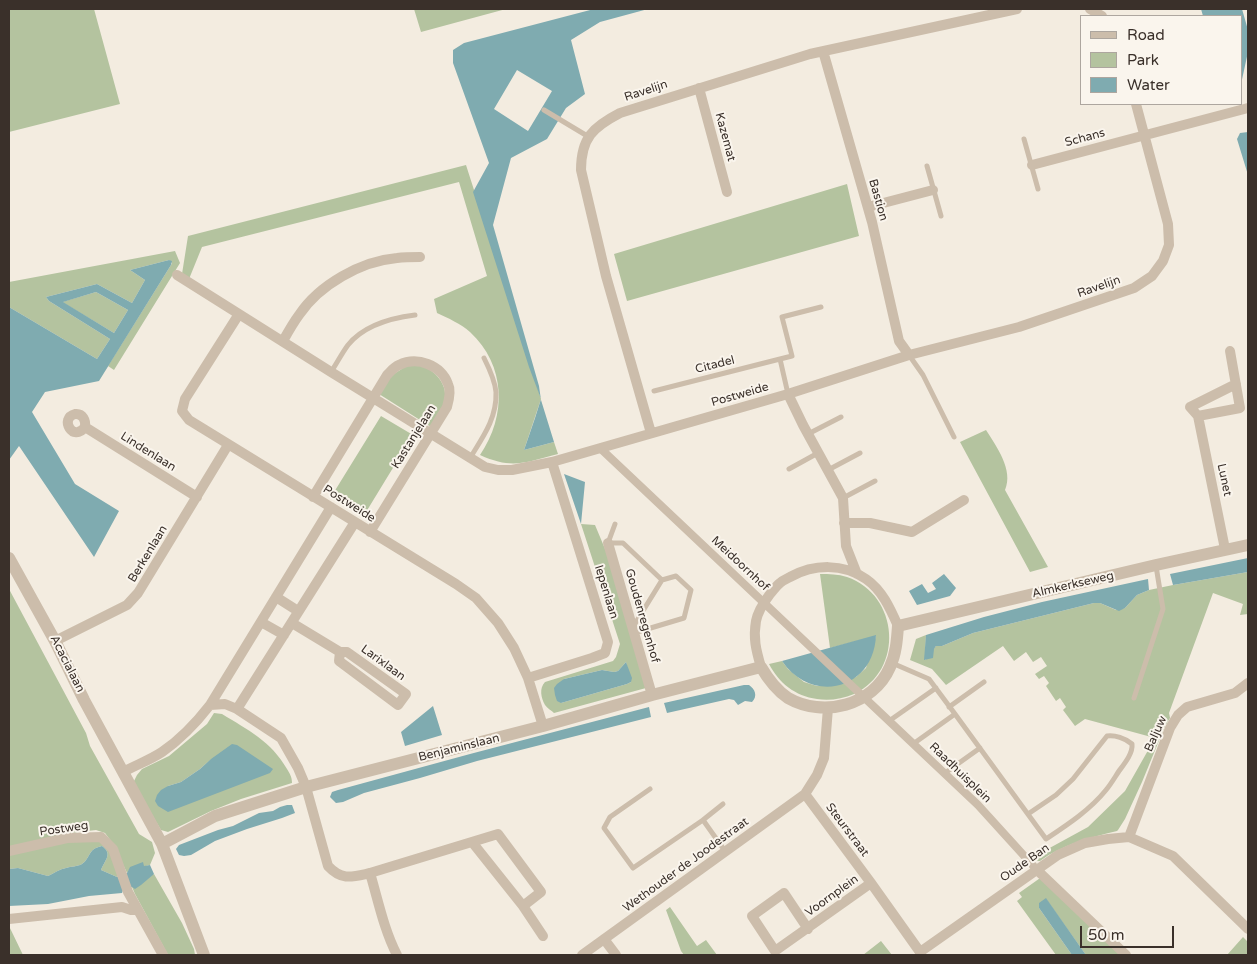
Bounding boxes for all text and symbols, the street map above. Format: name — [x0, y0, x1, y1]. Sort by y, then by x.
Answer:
legend — [1080, 15, 1242, 105]
text: Road — [1127, 26, 1165, 44]
text: Park — [1127, 51, 1159, 69]
text: Water — [1127, 76, 1170, 94]
street label: Ravelijn — [623, 77, 669, 105]
street label: Kazemat — [712, 111, 738, 163]
street label: Schans — [1063, 126, 1107, 150]
street label: Bastion — [865, 177, 891, 223]
street label: Ravelijn — [1076, 273, 1122, 301]
street label: Citadel — [694, 353, 736, 377]
street label: Postweide — [710, 380, 770, 410]
street label: Kastanjelaan — [389, 402, 439, 472]
street label: Lindenlaan — [118, 429, 178, 475]
street label: Lunet — [1214, 462, 1234, 498]
street label: Postweide — [320, 482, 378, 526]
street label: Berkenlaan — [125, 523, 171, 585]
street label: Meidoornhof — [708, 533, 772, 595]
street label: Iepenlaan — [591, 563, 621, 621]
street label: Goudenregenhof — [622, 567, 662, 665]
street label: Almkerkseweg — [1031, 569, 1115, 601]
street label: Acacialaan — [47, 633, 87, 695]
street label: Larixlaan — [358, 642, 408, 684]
street label: Baljuw — [1142, 714, 1170, 754]
street label: Benjaminslaan — [417, 731, 501, 765]
street label: Raadhuisplein — [926, 740, 994, 806]
street label: Steurstraat — [822, 800, 872, 860]
street label: Wethouder de Joodestraat — [620, 815, 752, 915]
street label: Postweg — [39, 818, 89, 840]
street label: Oude Ban — [998, 841, 1052, 885]
street label: Voornplein — [803, 872, 861, 920]
scale bar — [1082, 916, 1176, 948]
text: 50 m — [1088, 926, 1125, 944]

